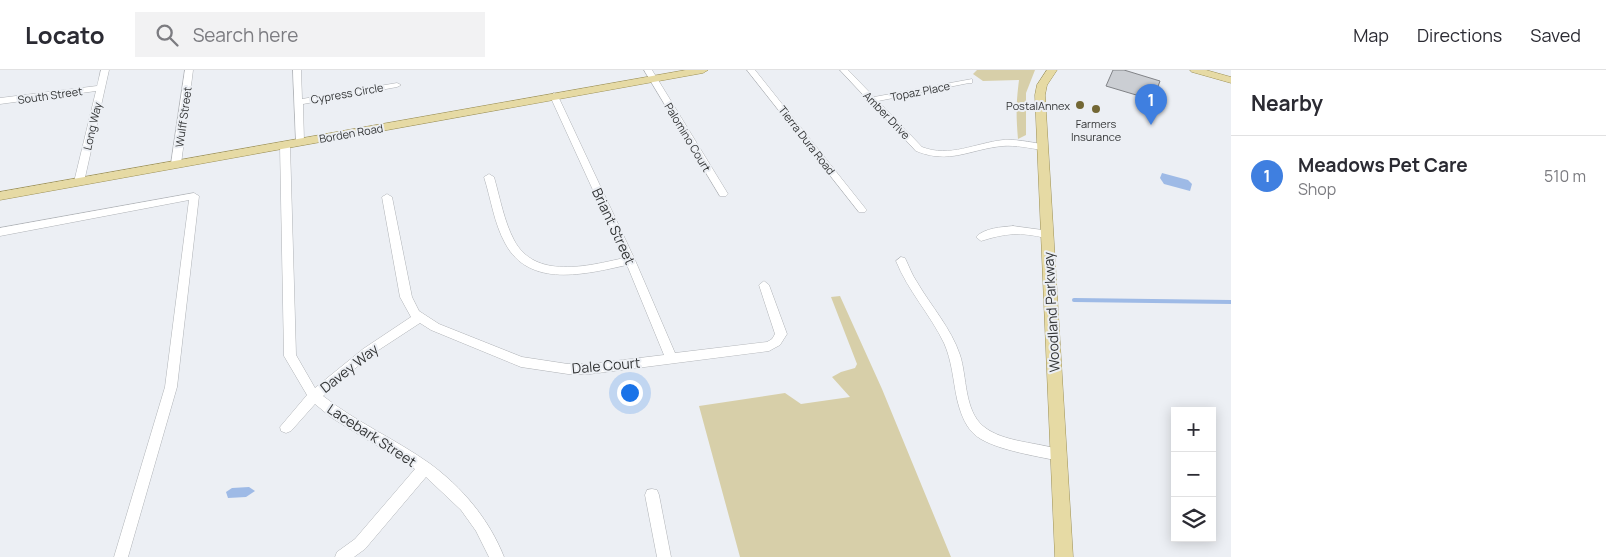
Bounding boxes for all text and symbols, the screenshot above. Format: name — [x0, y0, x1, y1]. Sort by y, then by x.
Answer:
search box — [135, 12, 485, 57]
text: Locato — [25, 18, 105, 51]
icon: search — [153, 21, 181, 49]
text: Search here — [193, 22, 298, 48]
text: Map — [1353, 23, 1389, 47]
text: Directions — [1417, 23, 1502, 47]
text: Saved — [1530, 23, 1581, 47]
street label: Topaz Place — [889, 78, 952, 104]
street label: Cypress Circle — [310, 79, 385, 107]
street label: South Street — [17, 83, 83, 107]
pin: 1 — [1135, 84, 1167, 125]
street label: Wulff Street — [171, 86, 195, 148]
street label: Amber Drive — [860, 88, 914, 143]
text: Nearby — [1251, 89, 1323, 117]
place label: PostalAnnex — [1006, 98, 1070, 113]
marker: PostalAnnex — [1074, 99, 1086, 111]
street label: Long Way — [79, 100, 105, 151]
street label: Palomino Court — [661, 100, 715, 174]
street label: Tierra Dura Road — [775, 102, 839, 178]
marker: Farmers Insurance — [1090, 103, 1102, 115]
place label: Farmers Insurance — [1071, 116, 1122, 144]
street label: Borden Road — [318, 120, 384, 146]
text: Meadows Pet Care — [1298, 152, 1468, 178]
text: 1 — [1263, 165, 1271, 187]
text: 510 m — [1544, 165, 1586, 187]
text: Shop — [1298, 178, 1336, 200]
street label: Briant Street — [588, 185, 640, 268]
street label: Woodland Parkway — [1038, 251, 1064, 373]
street label: Davey Way — [316, 339, 383, 397]
street label: Dale Court — [571, 353, 641, 377]
your location — [617, 380, 643, 406]
street label: Lacebark Street — [324, 399, 421, 471]
map controls — [1171, 407, 1216, 542]
button: + — [1171, 407, 1216, 452]
button: − — [1171, 452, 1216, 497]
button: layers — [1171, 497, 1216, 542]

